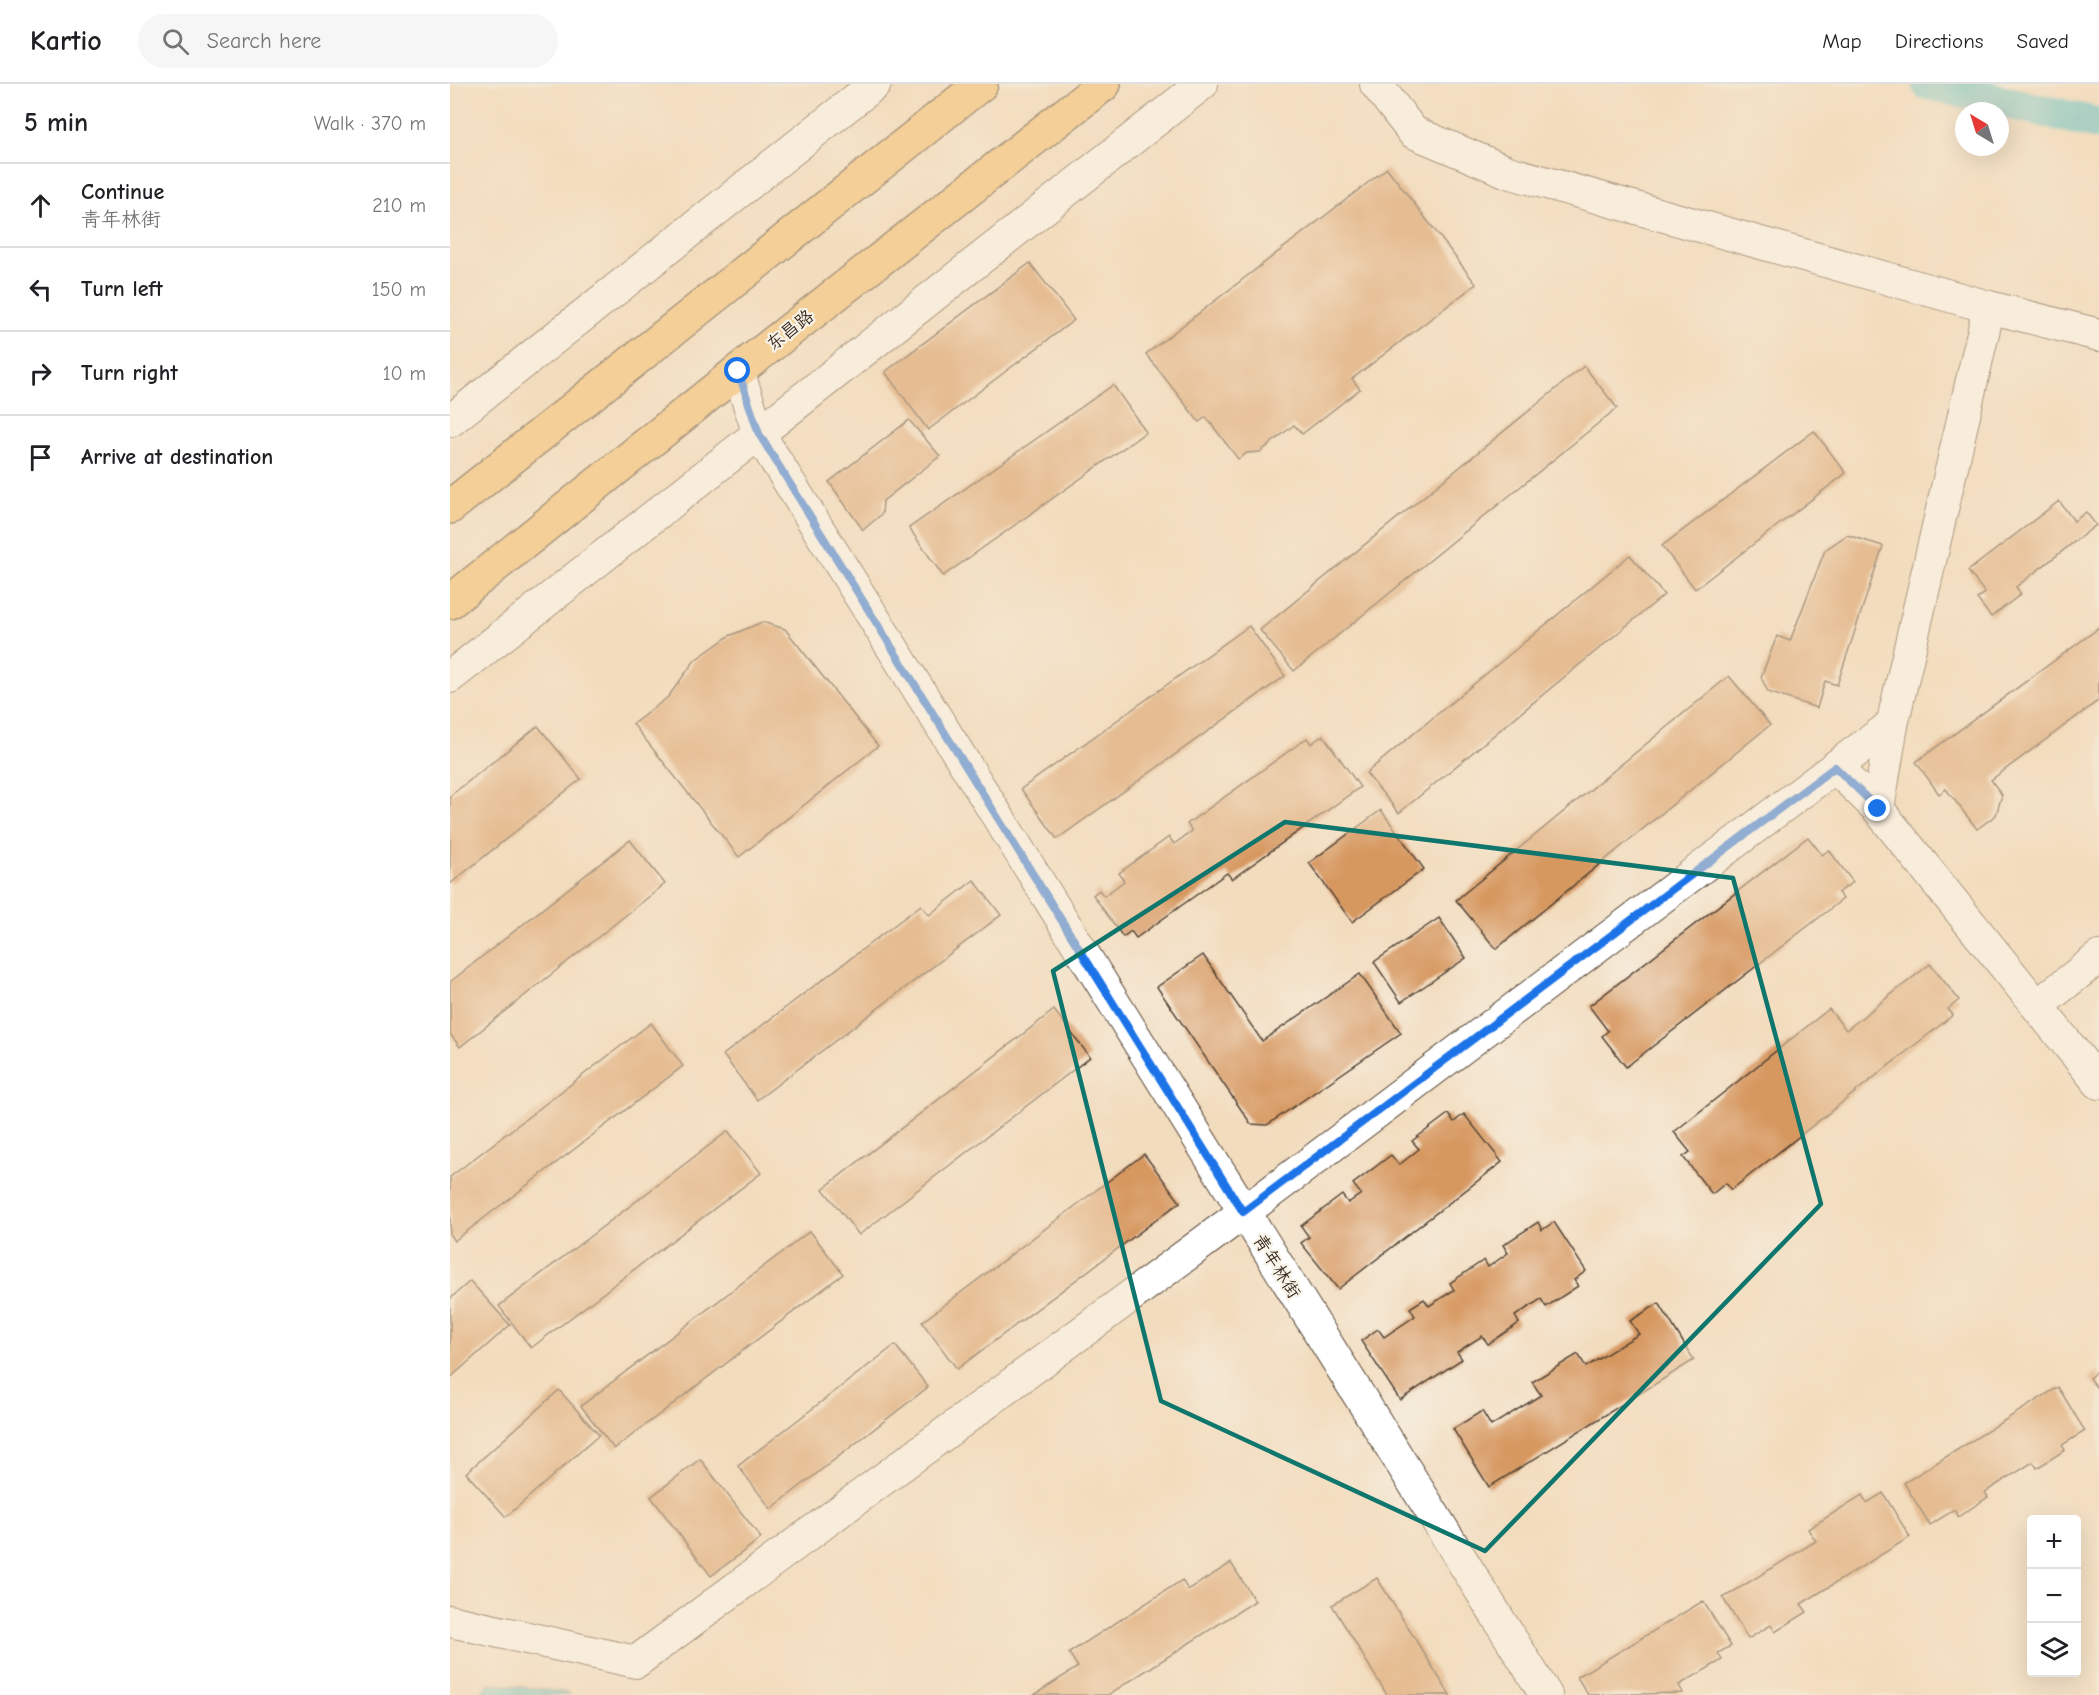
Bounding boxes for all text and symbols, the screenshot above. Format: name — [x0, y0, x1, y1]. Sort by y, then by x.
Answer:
search box — [138, 14, 558, 68]
text: Kartio — [30, 25, 102, 57]
icon: search — [159, 25, 192, 58]
text: Search here — [207, 28, 321, 54]
text: Map — [1822, 29, 1862, 53]
text: Directions — [1895, 29, 1984, 53]
text: Saved — [2017, 29, 2069, 53]
north arrow — [1955, 102, 2009, 156]
text: 5 min — [24, 108, 88, 138]
text: Walk · 370 m — [314, 112, 426, 135]
text: Continue — [81, 179, 164, 205]
icon: ahead — [24, 189, 57, 222]
text: 210 m — [372, 194, 426, 217]
text: 青年林街 — [81, 208, 161, 231]
icon: left — [24, 273, 57, 306]
text: Turn left — [81, 276, 163, 302]
text: 150 m — [372, 278, 426, 301]
street label: 东昌路 — [763, 305, 818, 355]
icon: right — [24, 357, 57, 390]
route start — [724, 357, 750, 383]
text: Turn right — [81, 360, 178, 386]
text: 10 m — [383, 362, 426, 385]
icon: arrive — [24, 441, 57, 474]
text: Arrive at destination — [81, 444, 273, 470]
route end — [1864, 795, 1890, 821]
street label: 青年林街 — [1249, 1230, 1305, 1302]
map controls — [2027, 1515, 2081, 1677]
button: + — [2027, 1515, 2081, 1569]
button: − — [2027, 1569, 2081, 1623]
button: layers — [2027, 1623, 2081, 1677]

